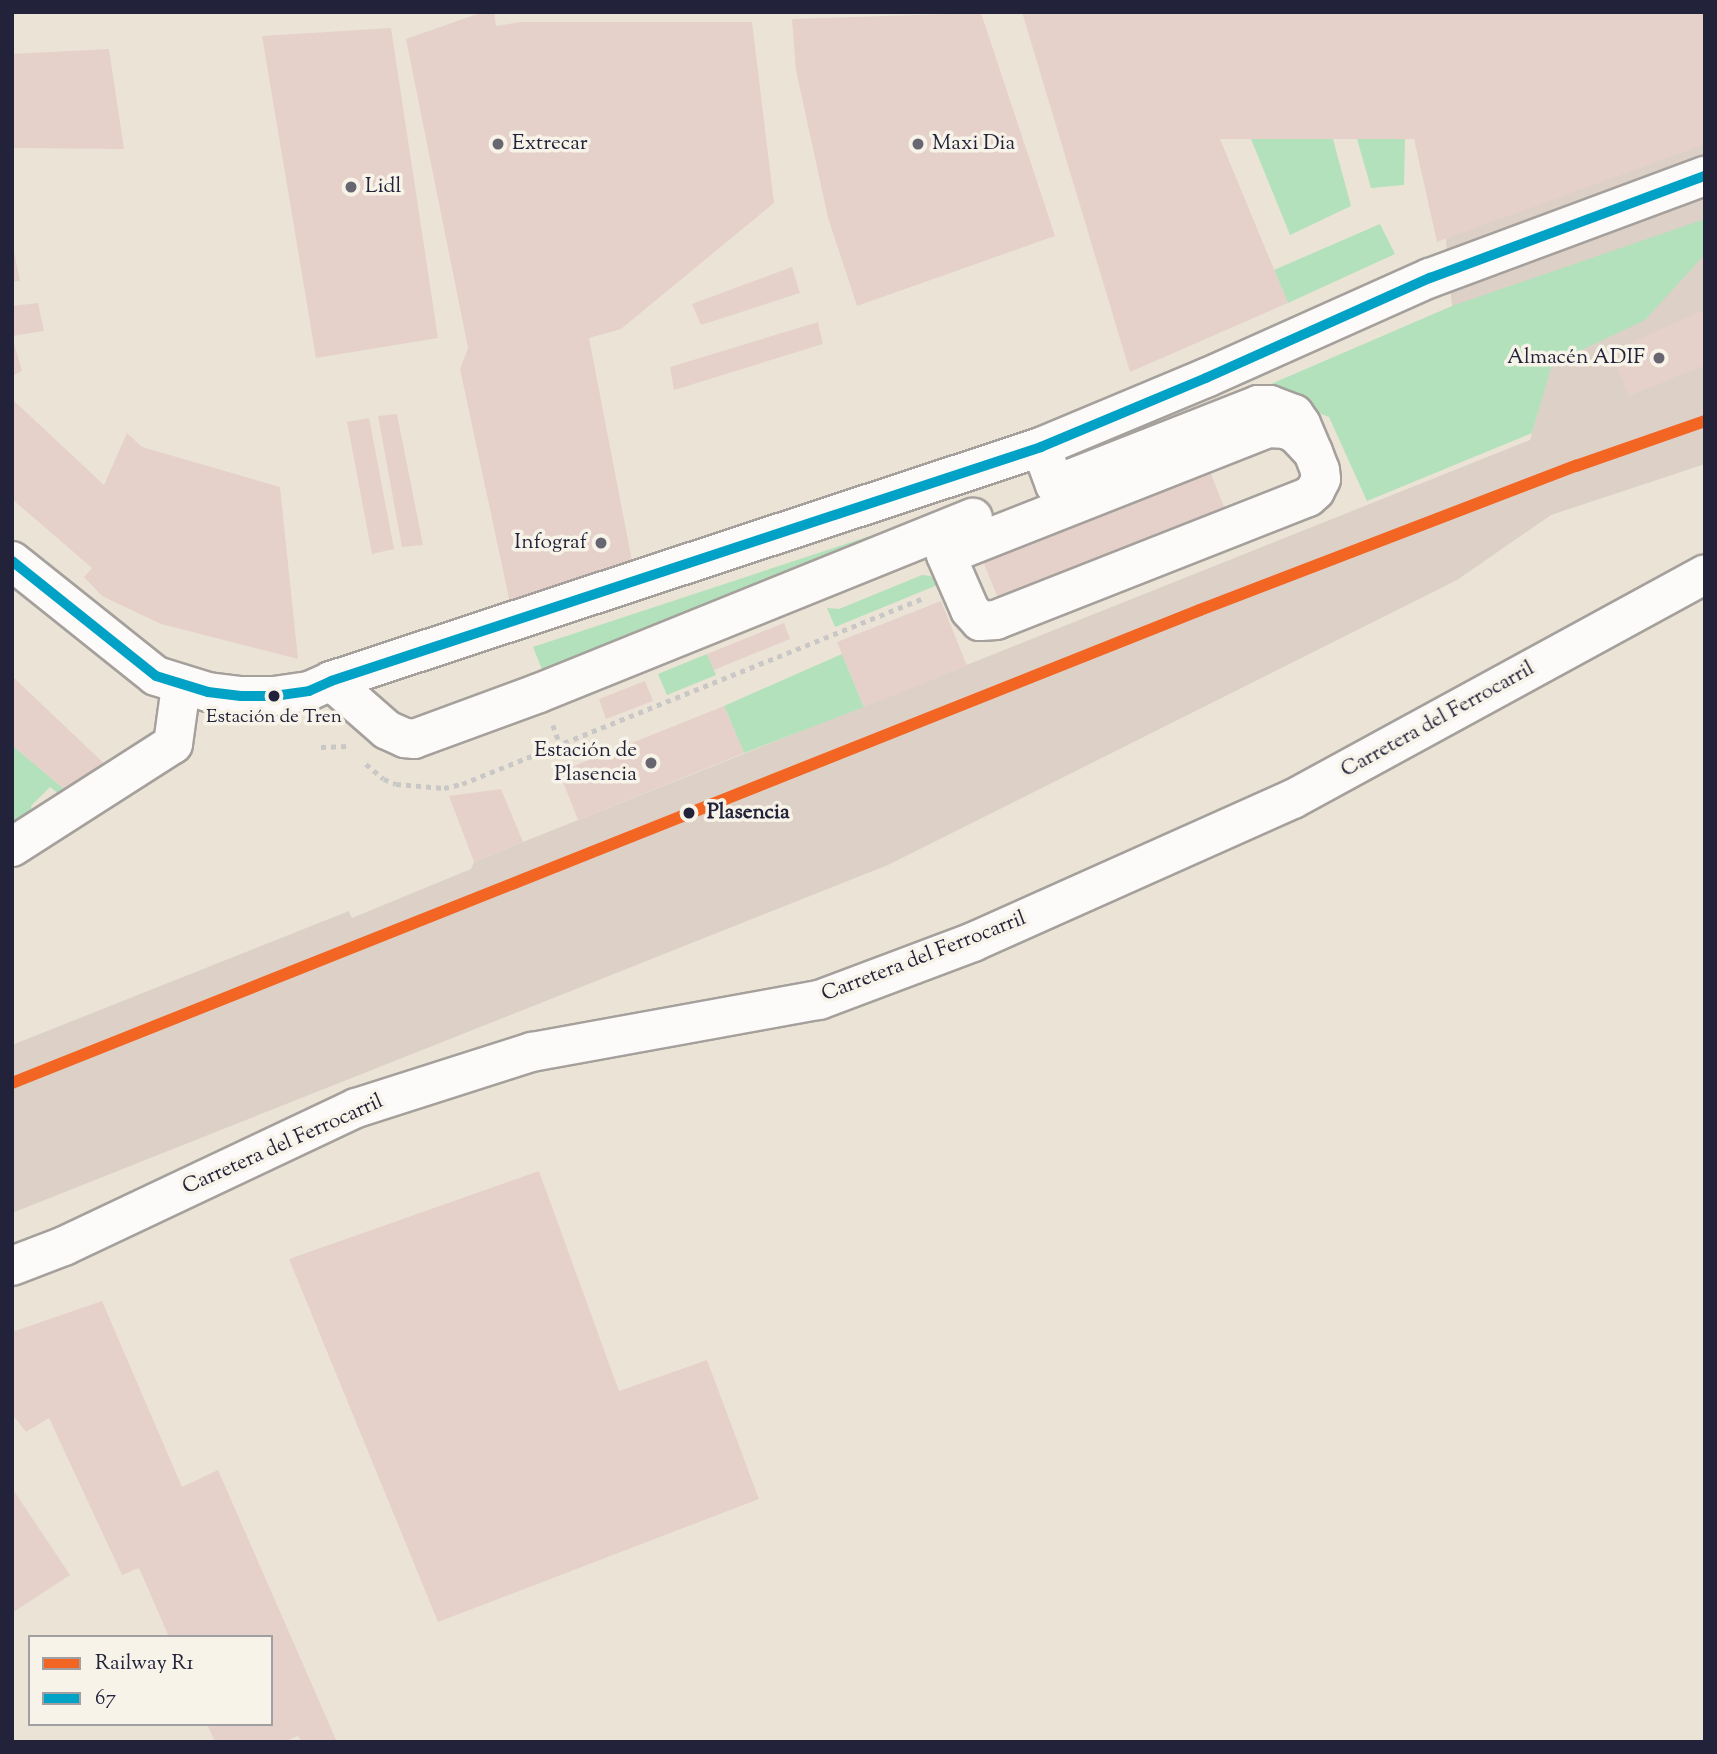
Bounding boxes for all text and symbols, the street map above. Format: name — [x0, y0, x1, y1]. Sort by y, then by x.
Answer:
place label: Extrecar — [512, 131, 588, 157]
place label: Maxi Dia — [932, 131, 1015, 157]
marker: Extrecar — [490, 136, 506, 152]
marker: Maxi Dia — [910, 136, 926, 152]
place label: Lidl — [365, 174, 401, 200]
marker: Lidl — [343, 179, 359, 195]
place label: Almacén ADIF — [1507, 345, 1645, 371]
marker: Almacén ADIF — [1651, 350, 1667, 366]
place label: Infograf — [514, 530, 587, 556]
marker: Infograf — [593, 535, 609, 551]
street label: Carretera del Ferrocarril — [1337, 656, 1539, 784]
marker: Estación de Tren — [267, 689, 281, 703]
place label: Estación de Tren — [206, 707, 342, 729]
place label: Estación de Plasencia — [534, 738, 637, 788]
marker: Estación de Plasencia — [643, 755, 659, 771]
place label: Plasencia — [707, 800, 790, 826]
marker: Plasencia — [677, 801, 701, 825]
street label: Carretera del Ferrocarril — [818, 906, 1030, 1008]
street label: Carretera del Ferrocarril — [179, 1089, 387, 1201]
legend — [28, 1635, 273, 1726]
text: Railway R1 — [95, 1649, 194, 1679]
text: 67 — [95, 1684, 116, 1714]

